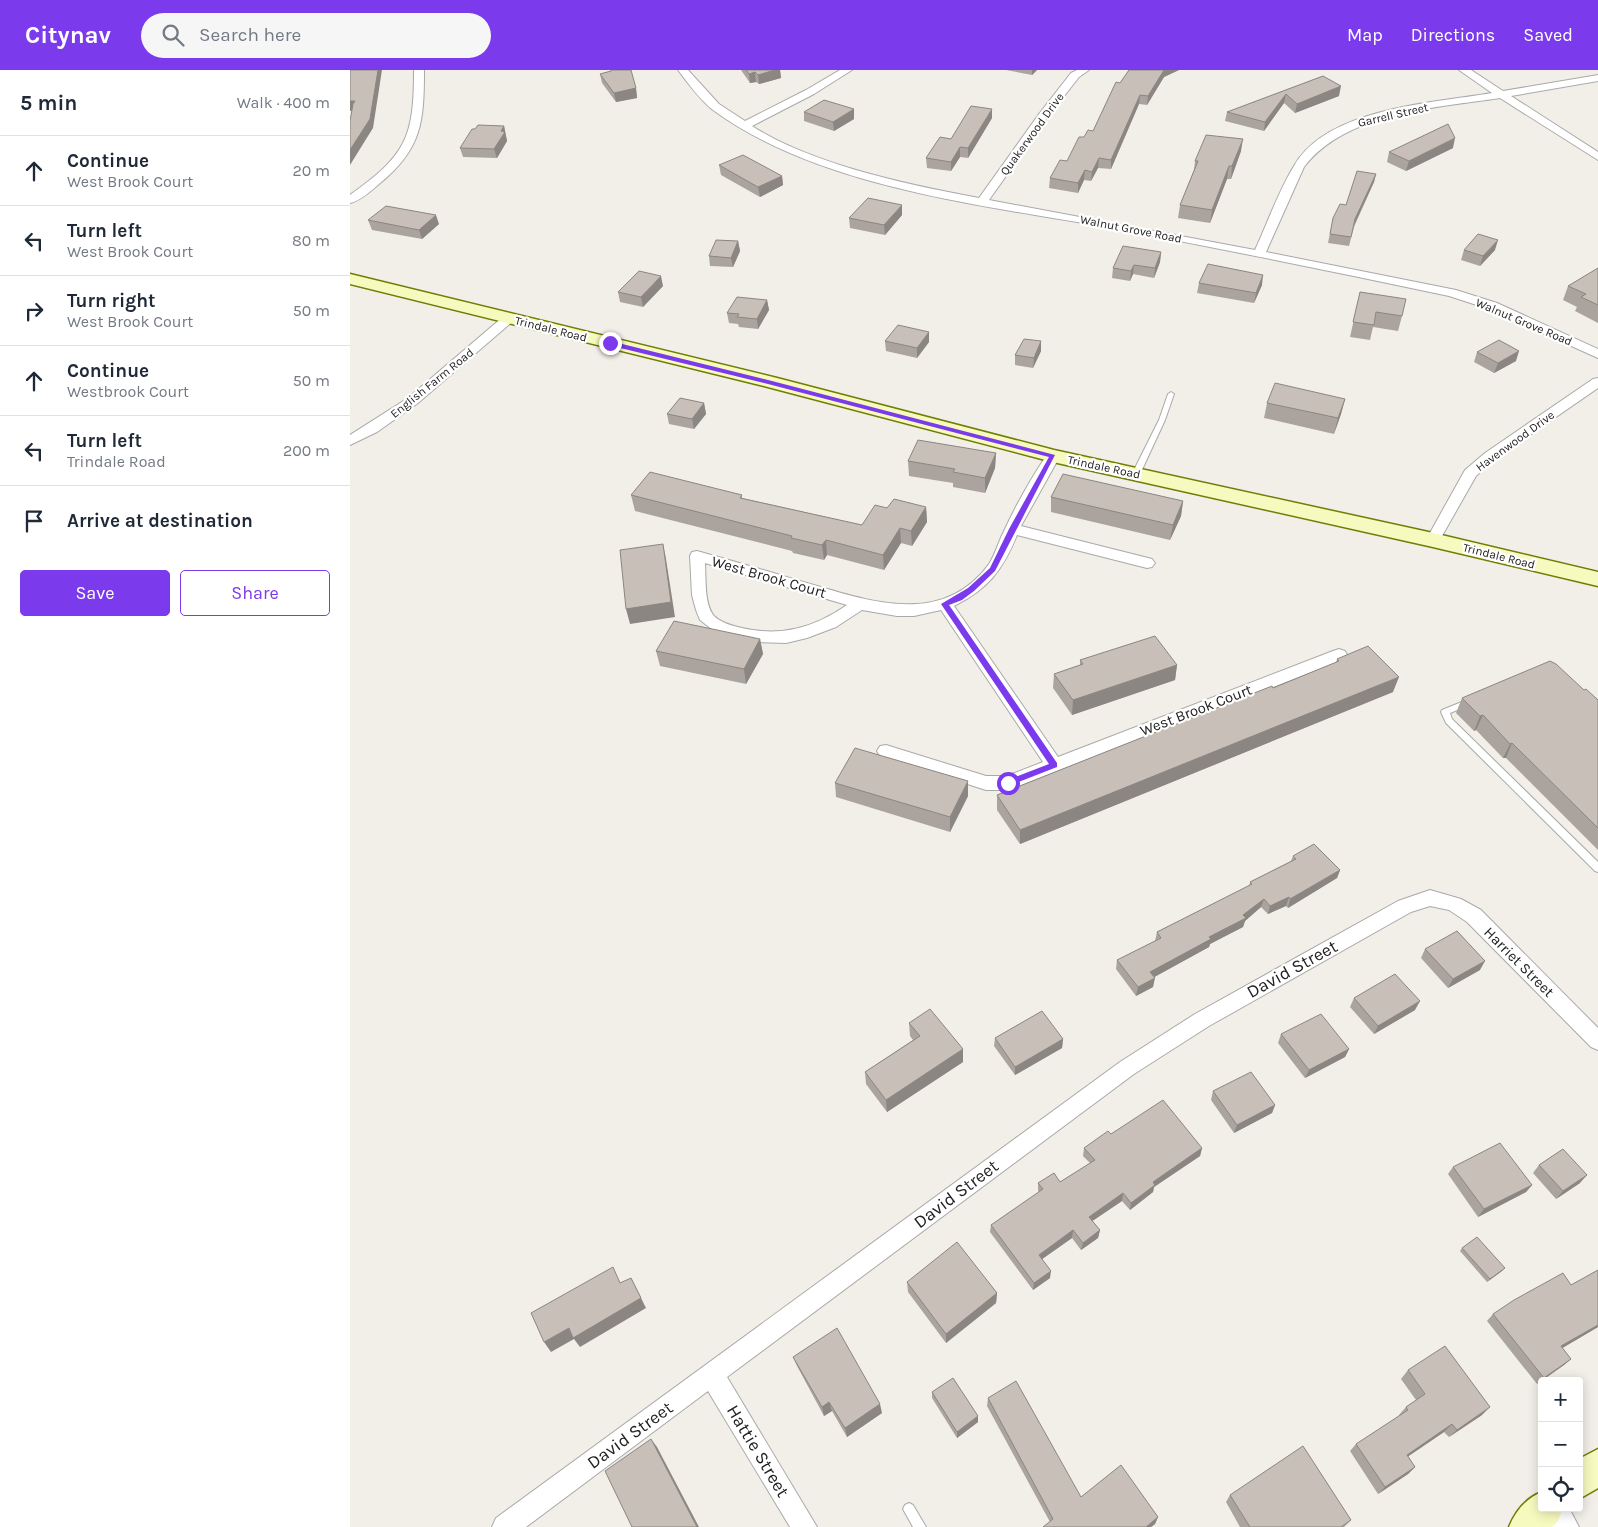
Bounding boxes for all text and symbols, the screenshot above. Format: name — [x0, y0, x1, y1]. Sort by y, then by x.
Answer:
search box — [141, 13, 491, 58]
text: Citynav — [25, 21, 111, 49]
icon: search — [159, 21, 187, 49]
text: Search here — [199, 24, 301, 46]
text: Map — [1347, 24, 1383, 46]
text: Directions — [1411, 24, 1495, 46]
text: Saved — [1523, 24, 1573, 46]
street label: Quakerwood Drive — [997, 90, 1067, 178]
text: 5 min — [20, 91, 77, 115]
text: Walk · 400 m — [237, 93, 330, 112]
street label: Garrell Street — [1357, 100, 1430, 130]
text: Continue — [67, 150, 149, 172]
icon: ahead — [20, 157, 48, 185]
text: 20 m — [292, 161, 330, 180]
text: West Brook Court — [67, 172, 193, 191]
street label: Walnut Grove Road — [1079, 212, 1183, 246]
text: Turn left — [67, 220, 142, 242]
icon: left — [20, 227, 48, 255]
text: 80 m — [292, 231, 330, 250]
text: West Brook Court — [67, 242, 193, 261]
text: Turn right — [67, 290, 156, 312]
street label: Walnut Grove Road — [1474, 295, 1574, 349]
icon: right — [20, 297, 48, 325]
text: 50 m — [293, 301, 330, 320]
text: West Brook Court — [67, 312, 193, 331]
street label: Trindale Road — [513, 313, 589, 345]
route end — [599, 332, 622, 355]
street label: English Farm Road — [388, 345, 476, 421]
text: Continue — [67, 360, 149, 382]
icon: ahead — [20, 367, 48, 395]
text: 50 m — [293, 371, 330, 390]
text: Westbrook Court — [67, 382, 189, 401]
street label: Havenwood Drive — [1473, 408, 1557, 474]
text: Turn left — [67, 430, 142, 452]
icon: left — [20, 437, 48, 465]
text: 200 m — [283, 441, 330, 460]
text: Trindale Road — [67, 452, 166, 471]
street label: Trindale Road — [1066, 452, 1142, 482]
icon: arrive — [20, 507, 48, 535]
text: Arrive at destination — [67, 510, 253, 532]
street label: Trindale Road — [1461, 540, 1537, 572]
street label: West Brook Court — [710, 552, 829, 602]
button: Save — [20, 570, 170, 616]
button: Share — [180, 570, 330, 616]
street label: West Brook Court — [1137, 680, 1255, 740]
route start — [997, 772, 1020, 795]
street label: Harriet Street — [1480, 923, 1558, 1001]
street label: David Street — [1243, 935, 1342, 1003]
street label: David Street — [909, 1155, 1003, 1233]
map controls — [1538, 1377, 1583, 1512]
button: + — [1538, 1377, 1583, 1422]
street label: David Street — [583, 1396, 677, 1473]
street label: Hattie Street — [722, 1401, 794, 1501]
button: − — [1538, 1422, 1583, 1467]
button: locate — [1538, 1467, 1583, 1512]

